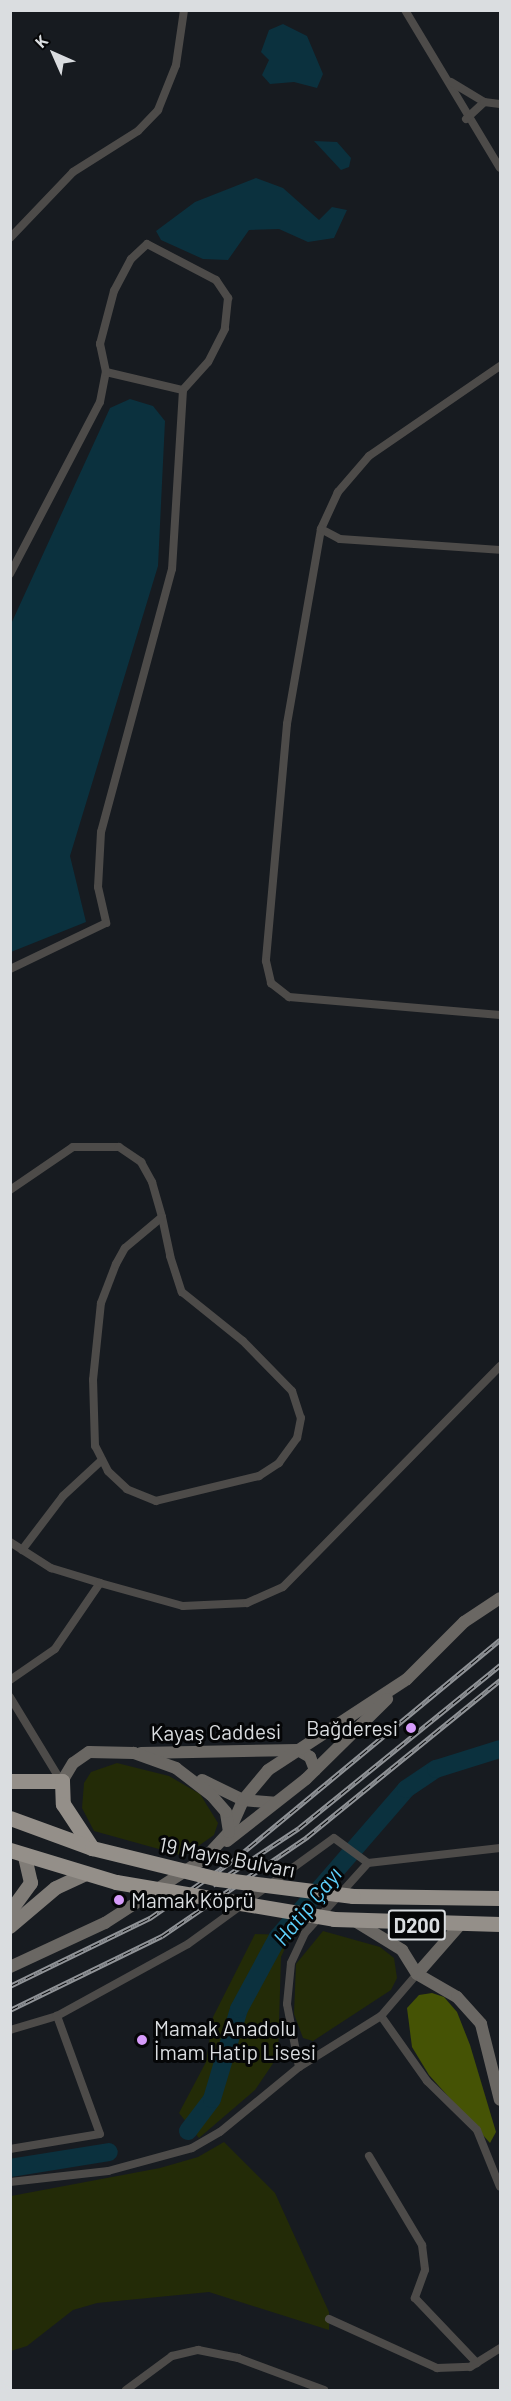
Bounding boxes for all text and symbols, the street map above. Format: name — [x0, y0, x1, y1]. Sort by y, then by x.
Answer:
north arrow — [24, 24, 84, 84]
text: K — [31, 31, 51, 51]
place label: Bağderesi — [306, 1715, 398, 1741]
street label: Kayaş Caddesi — [150, 1718, 282, 1746]
marker: Bağderesi — [402, 1719, 420, 1737]
street label: 19 Mayıs Bulvarı — [157, 1831, 297, 1883]
water label: Hatip Çayı — [267, 1861, 347, 1951]
place label: Mamak Köprü — [131, 1887, 254, 1913]
marker: Mamak Köprü — [112, 1893, 126, 1907]
road number: D200 — [387, 1908, 447, 1942]
place label: Mamak Anadolu İmam Hatip Lisesi — [154, 2015, 316, 2065]
marker: Mamak Anadolu İmam Hatip Lisesi — [135, 2033, 149, 2047]

